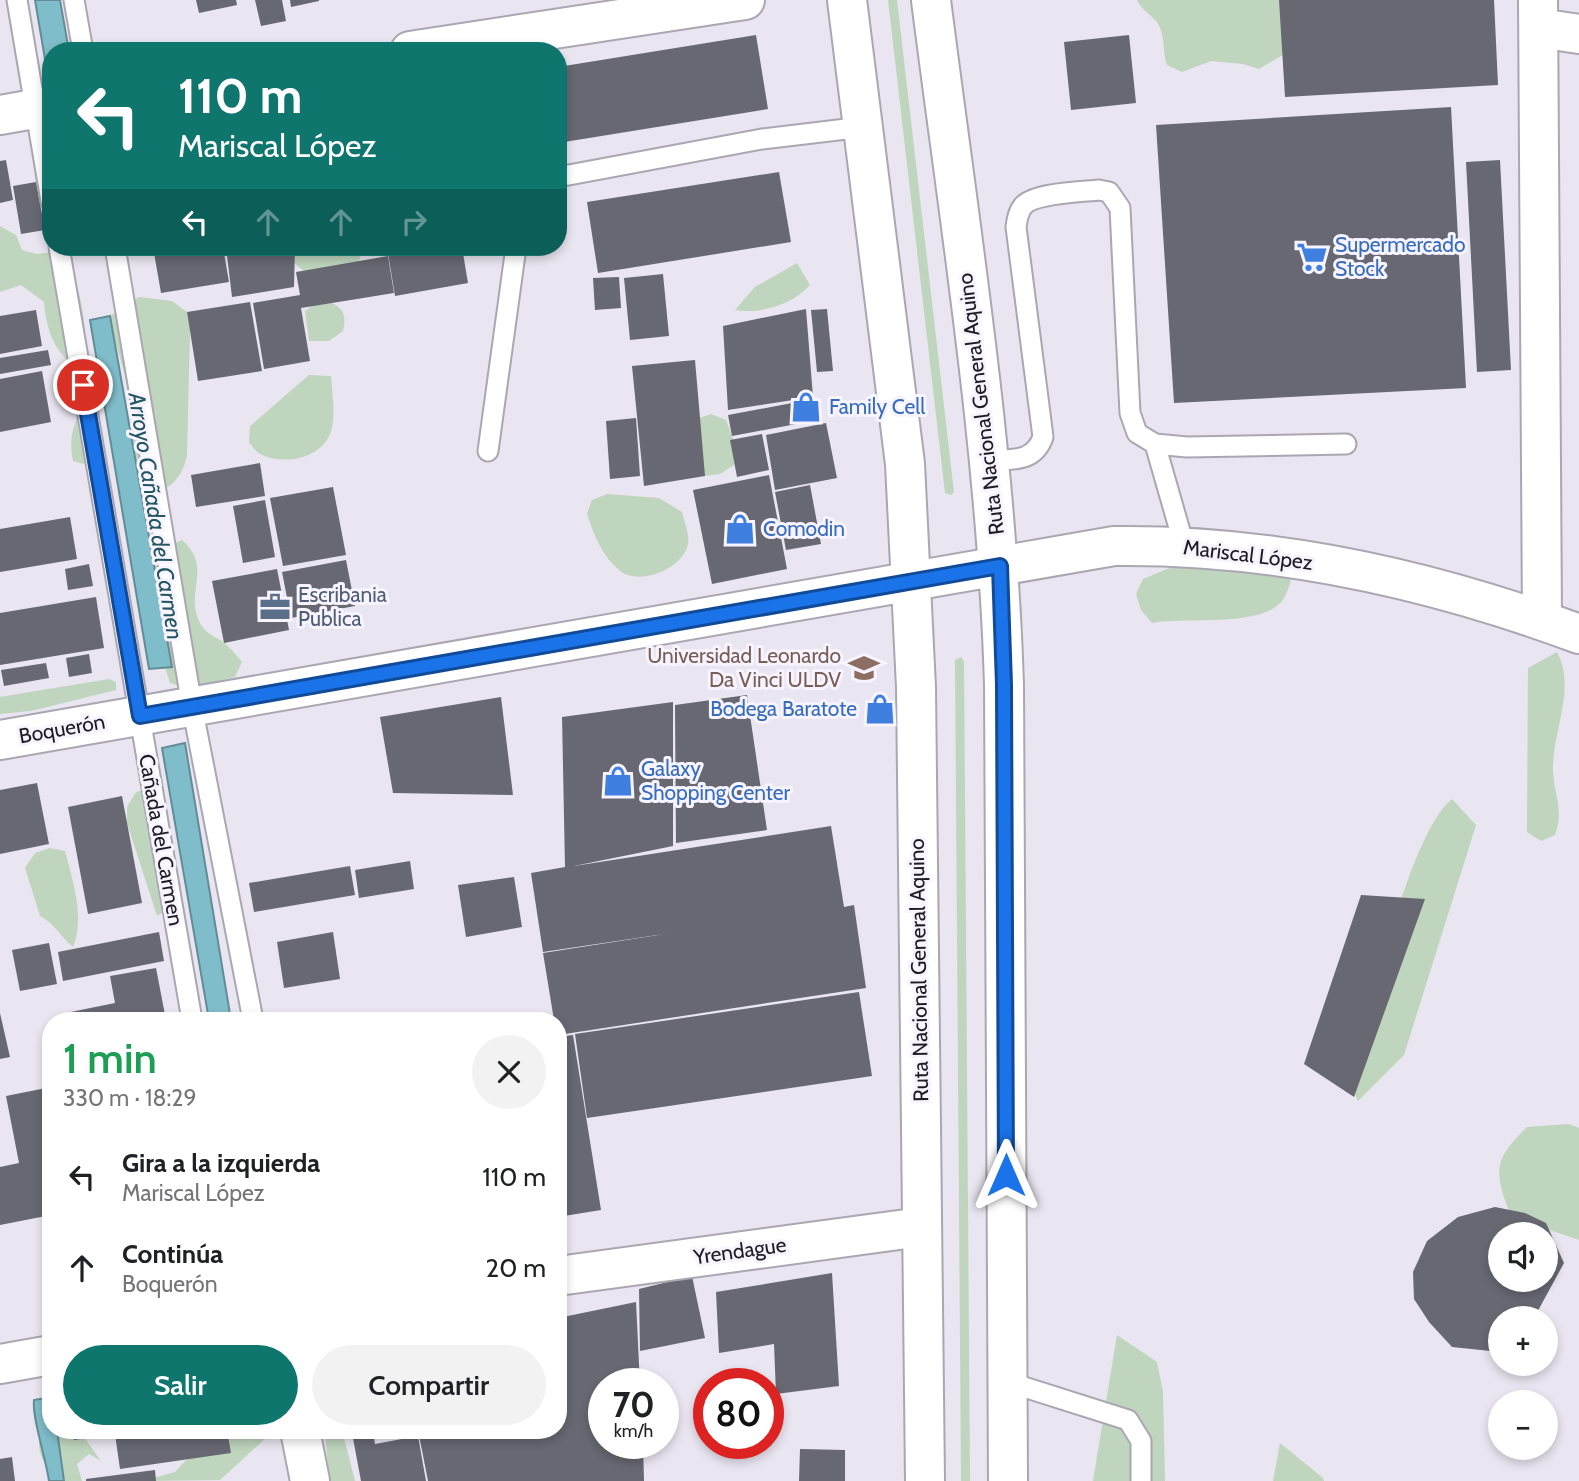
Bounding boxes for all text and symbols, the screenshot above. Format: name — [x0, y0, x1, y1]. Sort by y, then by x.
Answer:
text: 110 m — [178, 66, 302, 125]
icon: left — [63, 70, 154, 161]
text: Mariscal López — [178, 126, 377, 165]
icon: left — [176, 203, 214, 241]
icon: ahead — [249, 203, 287, 241]
icon: ahead — [322, 203, 360, 241]
icon: right — [395, 203, 433, 241]
place label: Supermercado Stock — [1335, 232, 1466, 281]
supermarket icon: Supermercado Stock — [1295, 240, 1329, 274]
street label: Ruta Nacional General Aquino — [952, 272, 1009, 536]
pin — [53, 355, 113, 415]
icon: arrive — [64, 366, 102, 404]
water label: Arroyo Cañada del Carmen — [122, 389, 189, 642]
shop icon: Family Cell — [789, 390, 823, 424]
place label: Family Cell — [829, 394, 925, 419]
shop icon: Comodin — [723, 512, 757, 546]
place label: Comodin — [763, 516, 845, 541]
street label: Mariscal López — [1182, 534, 1314, 575]
place label: Escribania Publica — [298, 582, 387, 631]
office icon: Escribania Publica — [258, 590, 292, 624]
place label: Universidad Leonardo Da Vinci ULDV — [647, 643, 841, 692]
school or university icon: Universidad Leonardo Da Vinci ULDV — [847, 651, 881, 685]
shop icon: Bodega Baratote — [863, 692, 897, 726]
place label: Bodega Baratote — [710, 696, 857, 721]
street label: Boquerón — [17, 709, 107, 748]
street label: Cañada del Carmen — [134, 752, 189, 928]
place label: Galaxy Shopping Center — [641, 756, 791, 805]
shop icon: Galaxy Shopping Center — [601, 764, 635, 798]
street label: Ruta Nacional General Aquino — [904, 838, 933, 1102]
text: 1 min — [63, 1032, 157, 1084]
button: close — [472, 1035, 546, 1109]
text: 330 m · 18:29 — [63, 1084, 196, 1112]
position arrow — [969, 1138, 1043, 1212]
text: Gira a la izquierda — [122, 1147, 320, 1179]
icon: left — [63, 1158, 101, 1196]
text: 110 m — [482, 1161, 546, 1193]
text: Mariscal López — [122, 1179, 265, 1207]
map controls — [1488, 1222, 1558, 1460]
button: sound — [1488, 1222, 1558, 1292]
street label: Yrendague — [691, 1232, 788, 1270]
text: Continúa — [122, 1238, 223, 1270]
icon: ahead — [63, 1249, 101, 1287]
text: 20 m — [486, 1252, 546, 1284]
text: Boquerón — [122, 1270, 218, 1298]
button: + — [1488, 1306, 1558, 1376]
button: Salir — [63, 1345, 298, 1425]
button: Compartir — [312, 1345, 546, 1425]
speed limit sign: 80 — [693, 1368, 784, 1459]
text: 70 — [612, 1383, 655, 1426]
button: − — [1488, 1390, 1558, 1460]
text: km/h — [614, 1420, 653, 1442]

